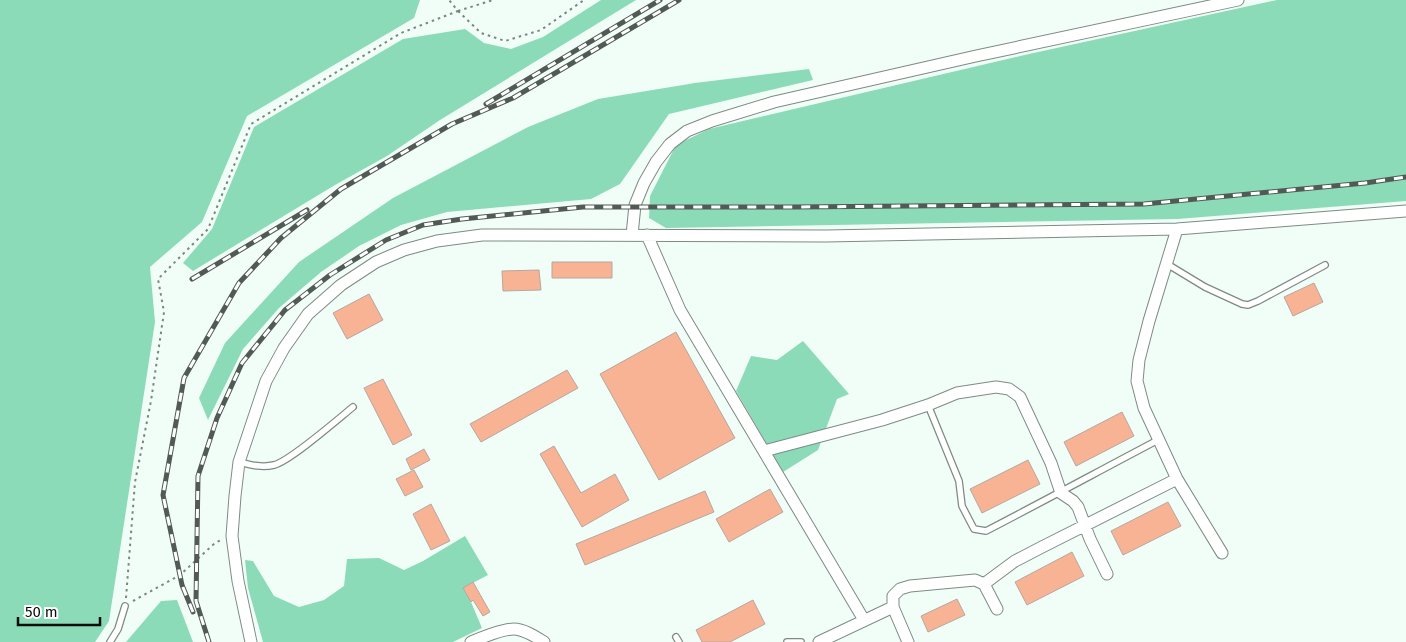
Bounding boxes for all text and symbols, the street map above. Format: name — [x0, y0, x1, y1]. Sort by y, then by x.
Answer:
scale bar — [18, 594, 100, 626]
text: 50 m — [25, 603, 58, 621]

